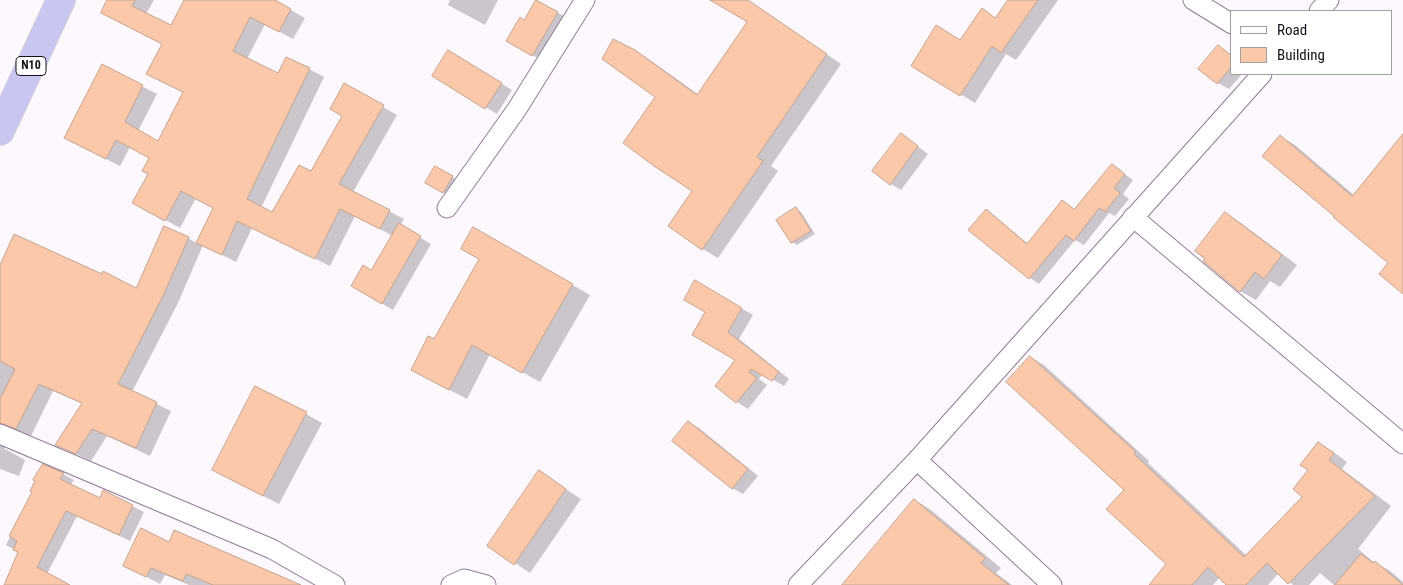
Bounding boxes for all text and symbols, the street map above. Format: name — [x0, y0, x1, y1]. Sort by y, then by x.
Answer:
legend — [1230, 10, 1393, 75]
text: Road — [1277, 21, 1307, 39]
text: Building — [1277, 46, 1325, 64]
road number: N10 — [16, 56, 46, 76]

